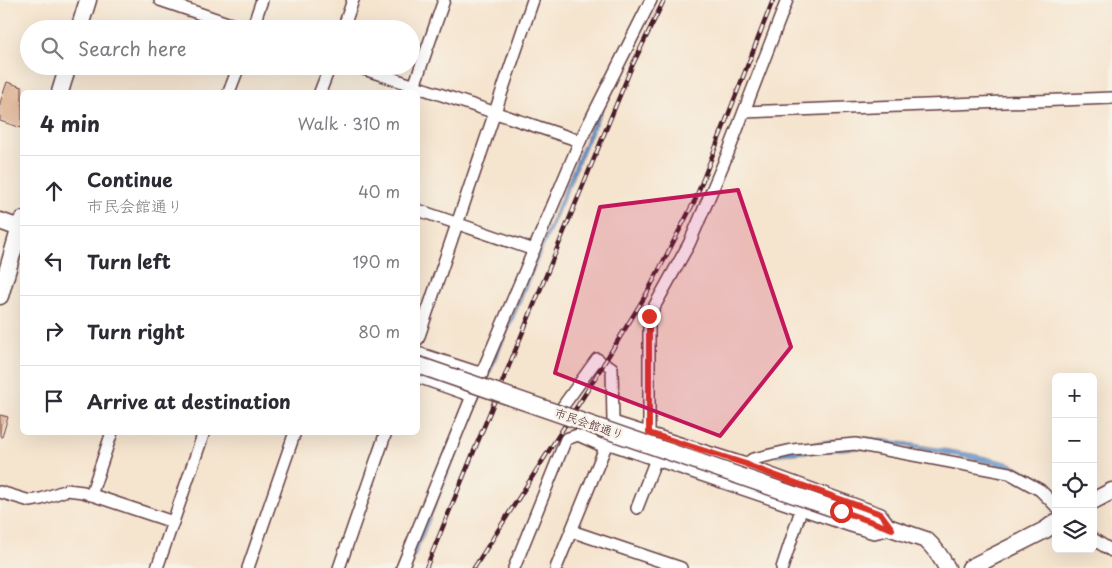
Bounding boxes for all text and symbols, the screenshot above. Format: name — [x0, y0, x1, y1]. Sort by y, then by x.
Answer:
search box — [20, 20, 420, 75]
icon: search — [38, 34, 66, 62]
text: Search here — [78, 34, 187, 62]
text: 4 min — [40, 107, 100, 139]
text: Walk · 310 m — [298, 111, 400, 135]
text: Continue — [87, 165, 173, 193]
icon: ahead — [40, 177, 68, 205]
text: 40 m — [358, 179, 400, 203]
text: 市民会館通り — [87, 193, 183, 217]
icon: left — [40, 247, 68, 275]
text: Turn left — [87, 247, 171, 275]
text: 190 m — [352, 249, 400, 273]
route end — [638, 305, 661, 328]
icon: right — [40, 317, 68, 345]
text: Turn right — [87, 317, 185, 345]
text: 80 m — [358, 319, 400, 343]
map controls — [1052, 373, 1097, 553]
button: + — [1052, 373, 1097, 418]
icon: arrive — [40, 387, 68, 415]
text: Arrive at destination — [87, 387, 291, 415]
street label: 市民会館通り — [552, 403, 626, 443]
button: − — [1052, 418, 1097, 463]
button: locate — [1052, 463, 1097, 508]
route start — [830, 500, 853, 523]
button: layers — [1052, 508, 1097, 553]

